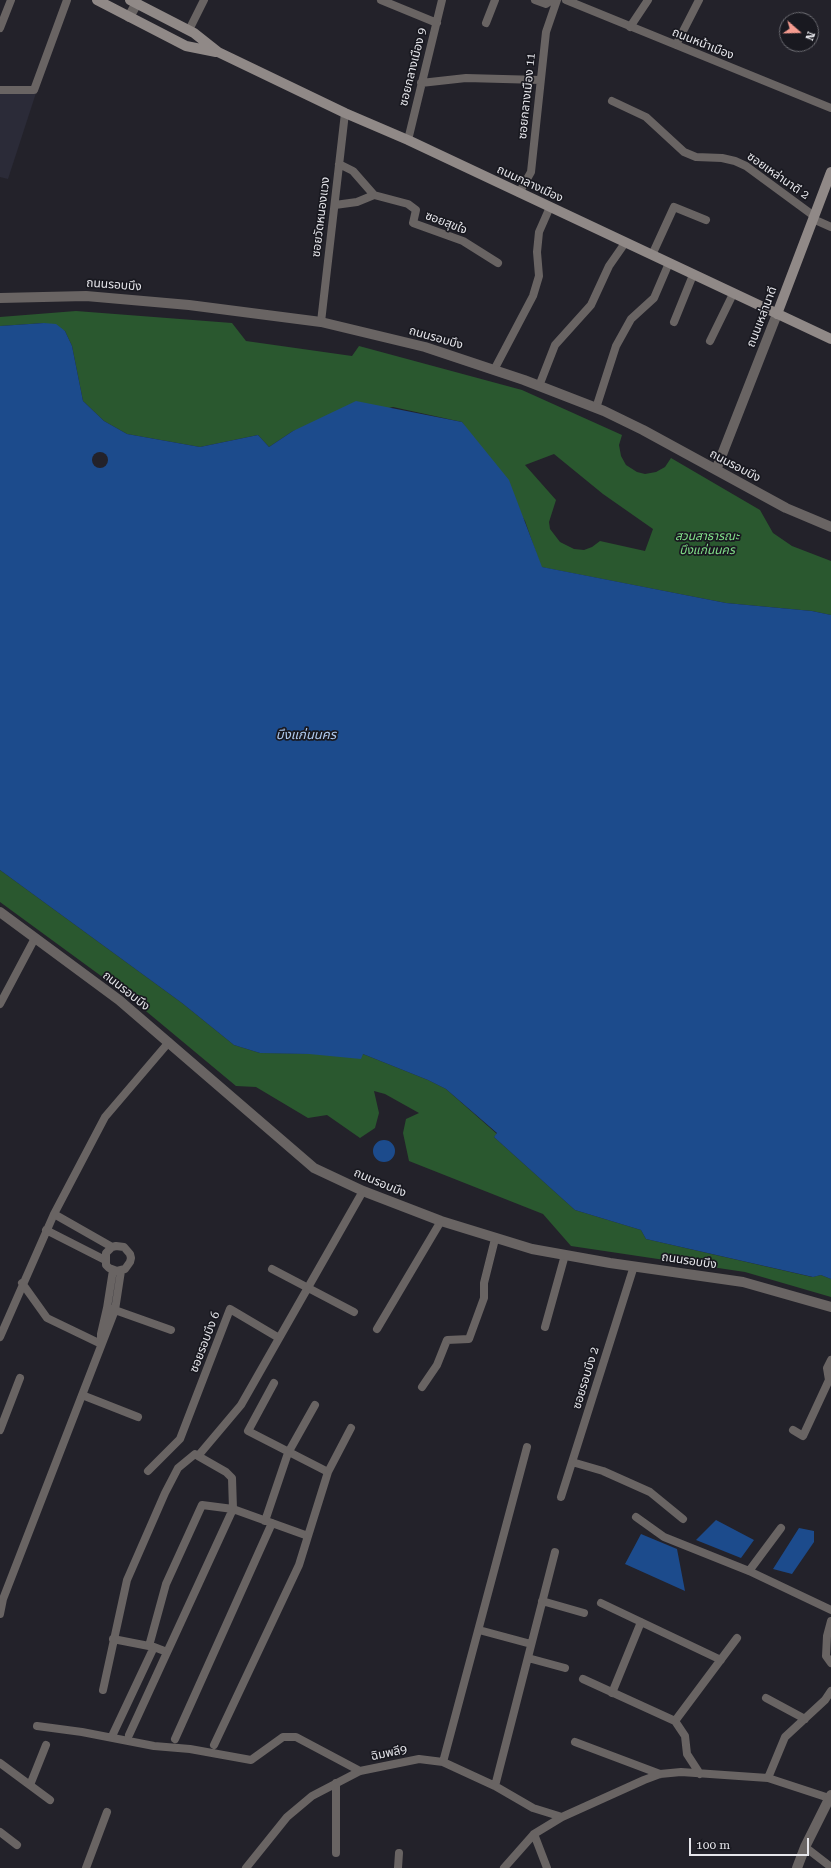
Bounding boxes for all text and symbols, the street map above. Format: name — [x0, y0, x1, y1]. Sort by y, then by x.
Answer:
north arrow — [779, 12, 819, 52]
street label: ถนนหน้าเมือง — [670, 25, 736, 63]
street label: ซอยกลางเมือง 9 — [396, 26, 430, 108]
text: N — [802, 30, 817, 42]
street label: ซอยกลางเมือง 11 — [515, 52, 539, 140]
street label: ซอยเหล่านาดี 2 — [744, 149, 812, 203]
street label: ถนนกลางเมือง — [495, 162, 565, 206]
street label: ซอยวัดหนองแวง — [309, 176, 333, 258]
street label: ซอยสุขใจ — [423, 208, 469, 238]
street label: ถนนรอบบึง — [86, 276, 142, 294]
street label: ถนนเหล่านาดี — [744, 285, 780, 349]
street label: ถนนรอบบึง — [407, 323, 465, 353]
street label: ถนนรอบบึง — [707, 447, 763, 485]
park label: สวนสาธารณะ บึงแก่นนคร — [675, 529, 739, 557]
water label: บึงแก่นนคร — [276, 727, 336, 743]
street label: ถนนรอบบึง — [100, 968, 152, 1014]
street label: ถนนรอบบึง — [352, 1166, 408, 1200]
street label: ถนนรอบบึง — [660, 1250, 718, 1272]
street label: ซอยรอบบึง 6 — [187, 1309, 223, 1375]
street label: ซอยรอบบึง 2 — [570, 1345, 602, 1411]
street label: ฉิมพลี9 — [370, 1742, 408, 1764]
scale bar — [691, 1830, 811, 1856]
text: 100 m — [696, 1838, 730, 1852]

